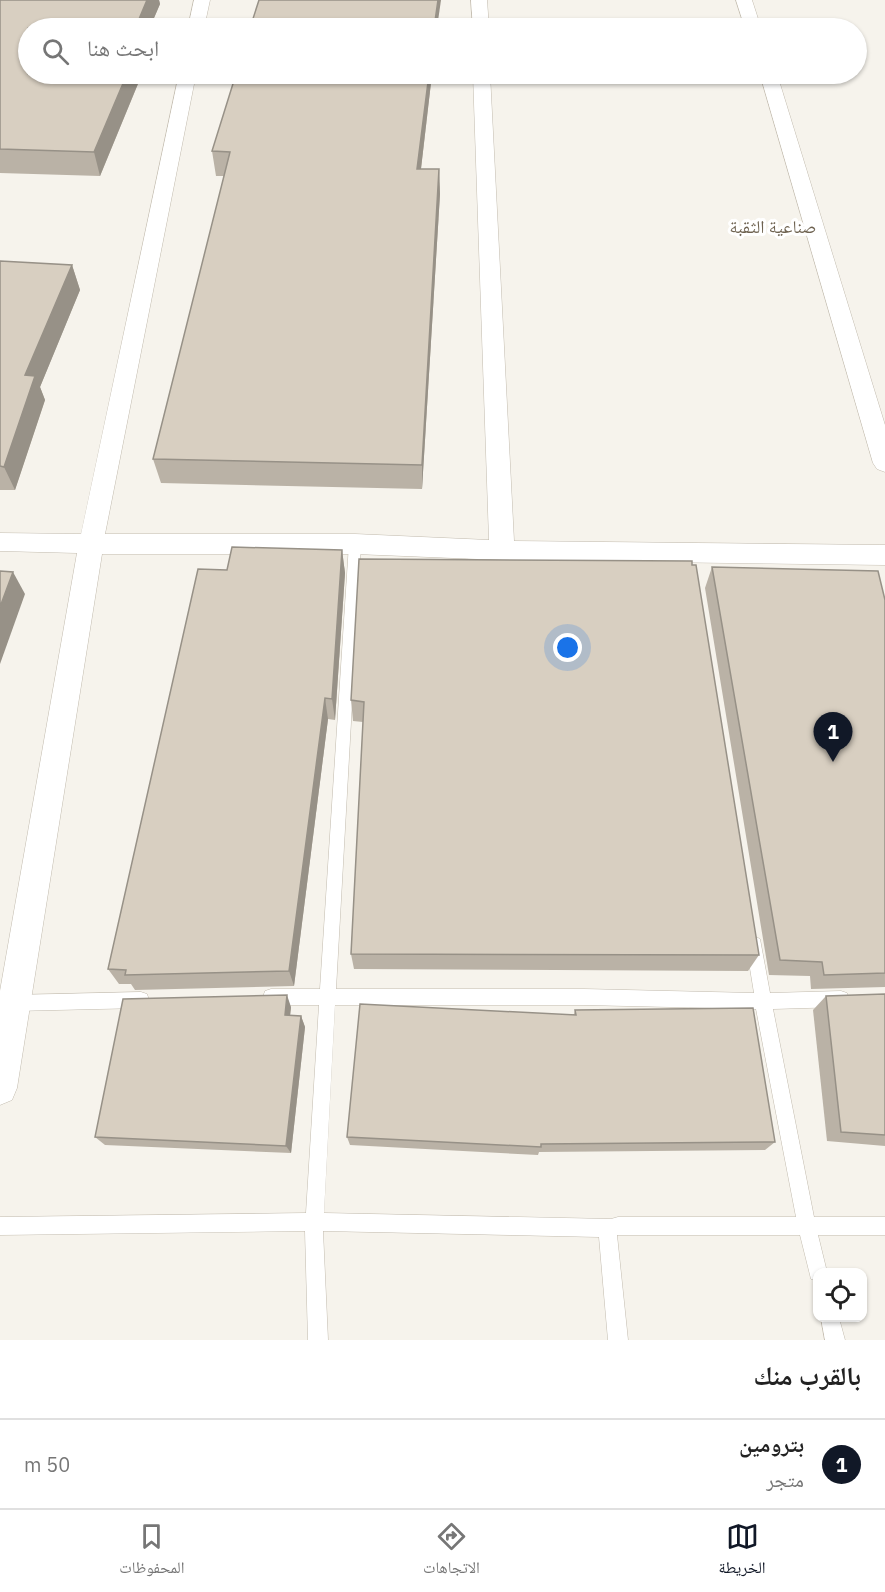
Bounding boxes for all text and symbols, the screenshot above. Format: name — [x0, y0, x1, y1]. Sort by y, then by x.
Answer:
search box — [18, 18, 867, 84]
text: ابحث هنا — [87, 33, 159, 62]
icon: search — [39, 35, 72, 68]
district label: صناعية الثقبة — [730, 215, 816, 238]
your location — [553, 633, 582, 662]
pin: 1 — [814, 712, 852, 762]
map controls — [813, 1268, 867, 1322]
button: locate — [813, 1268, 867, 1322]
text: بالقرب منك — [753, 1358, 861, 1392]
text: بترومين — [739, 1429, 804, 1458]
text: 50 m — [24, 1451, 70, 1478]
text: 1 — [836, 1451, 848, 1478]
text: متجر — [766, 1466, 804, 1493]
tab: المحفوظات — [119, 1520, 184, 1583]
tab: الاتجاهات — [423, 1520, 480, 1583]
tab: الخريطة — [719, 1520, 766, 1583]

